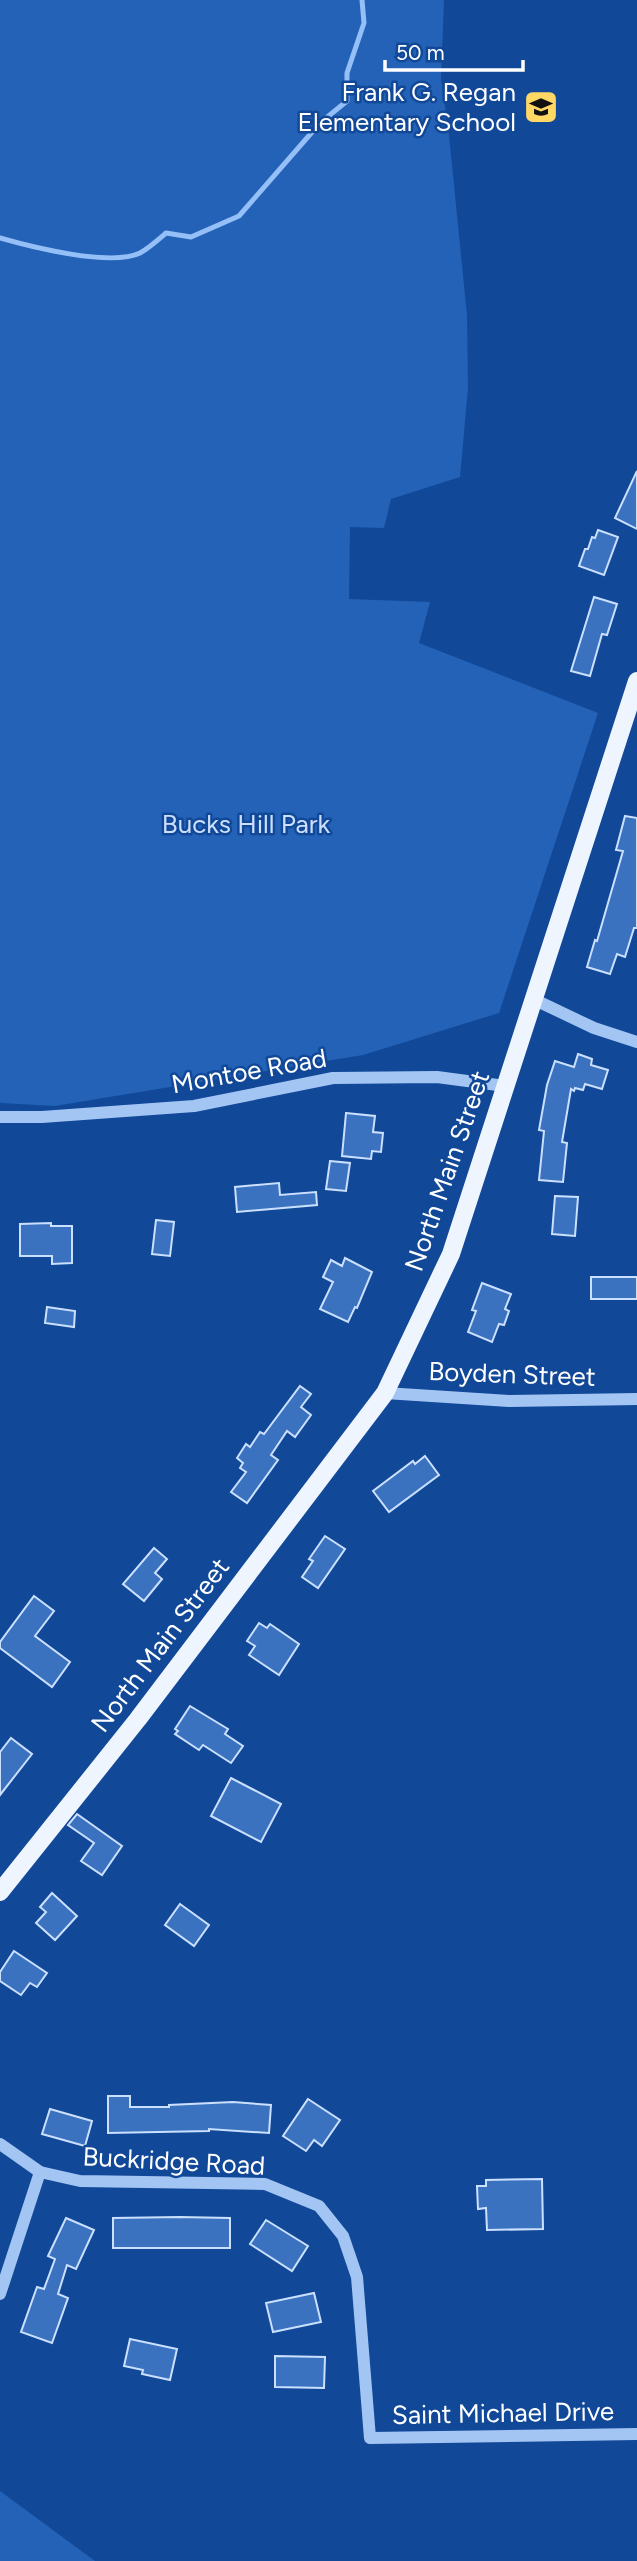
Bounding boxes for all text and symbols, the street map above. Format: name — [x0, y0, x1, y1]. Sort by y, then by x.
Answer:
scale bar — [385, 28, 523, 72]
text: 50 m — [396, 40, 445, 65]
place label: Frank G. Regan Elementary School — [298, 76, 516, 138]
school or university icon: Frank G. Regan Elementary School — [522, 88, 560, 126]
park label: Bucks Hill Park — [162, 808, 331, 840]
street label: Montoe Road — [169, 1042, 329, 1100]
street label: North Main Street — [398, 1066, 496, 1275]
street label: Boyden Street — [428, 1355, 596, 1393]
street label: North Main Street — [84, 1551, 236, 1738]
street label: Buckridge Road — [82, 2140, 266, 2182]
street label: Saint Michael Drive — [392, 2395, 614, 2431]

